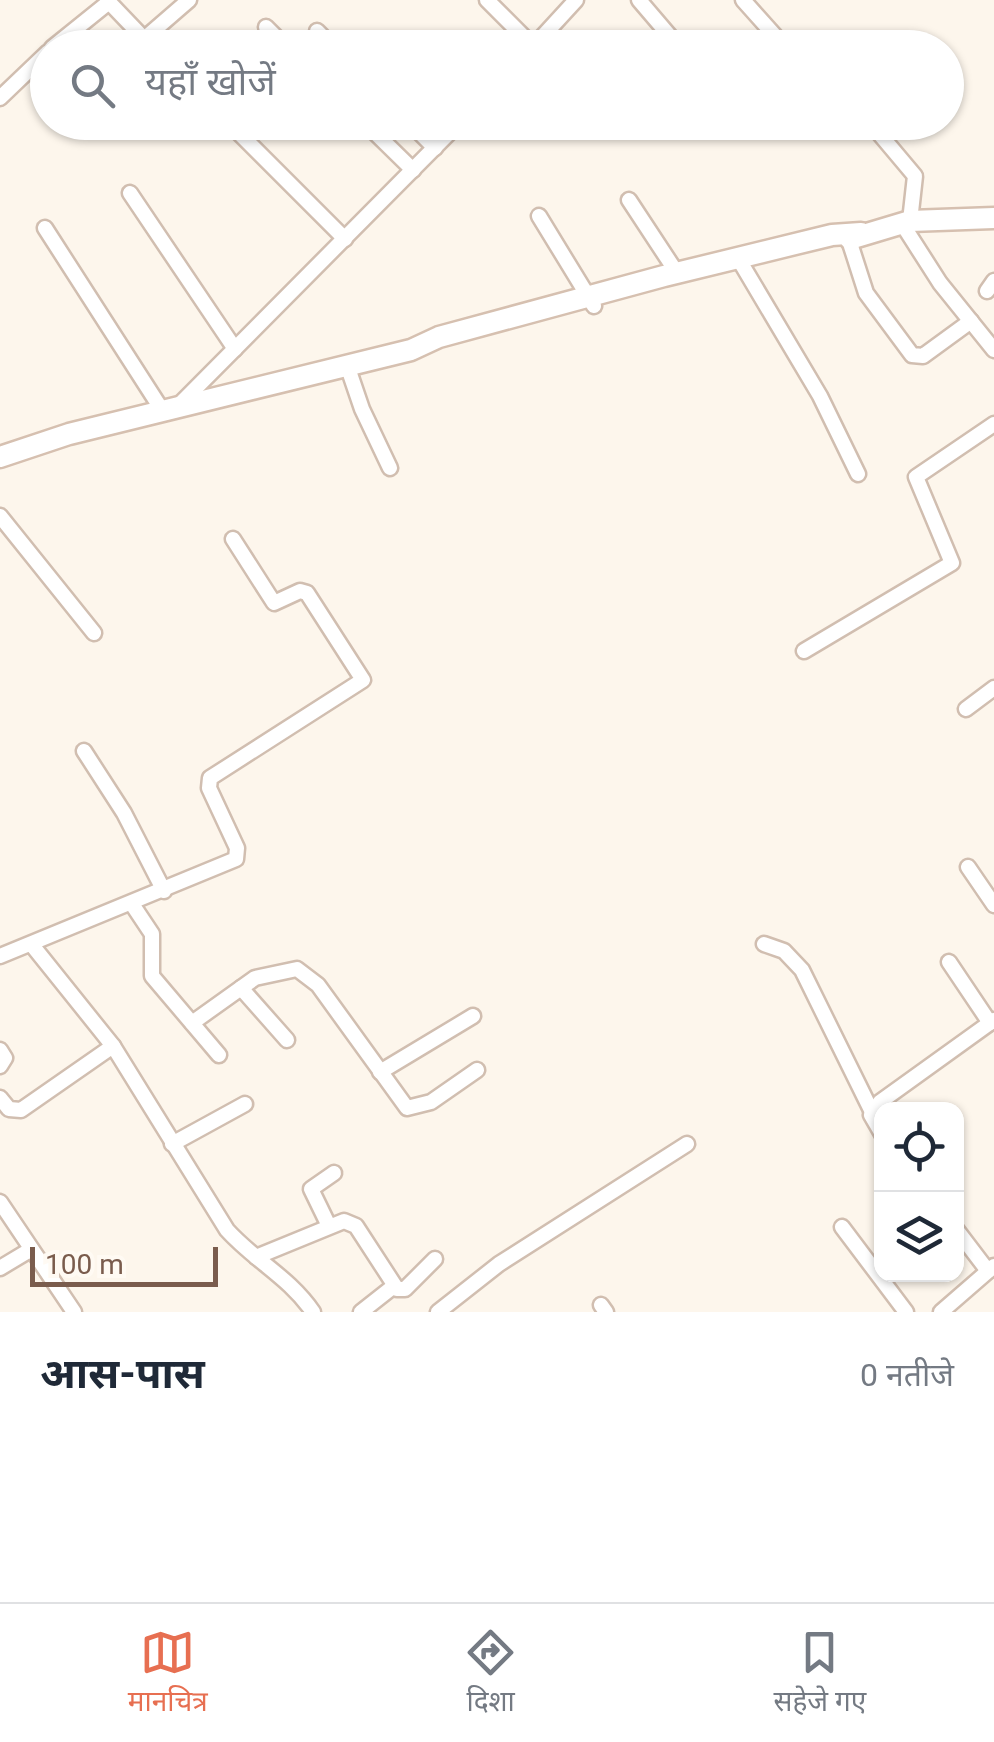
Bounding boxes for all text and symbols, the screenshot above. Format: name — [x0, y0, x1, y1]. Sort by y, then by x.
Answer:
search box — [30, 30, 964, 140]
icon: search — [65, 58, 120, 113]
text: यहाँ खोजें — [145, 60, 276, 104]
map controls — [874, 1102, 964, 1282]
button: locate — [874, 1102, 964, 1192]
button: layers — [874, 1192, 964, 1282]
scale bar — [30, 1242, 218, 1286]
text: 100 m — [45, 1248, 124, 1281]
text: आस-पास — [40, 1349, 205, 1398]
text: 0 नतीजे — [860, 1356, 954, 1394]
tab: मानचित्र — [128, 1625, 208, 1722]
tab: दिशा — [463, 1625, 518, 1722]
tab: सहेजे गए — [774, 1625, 866, 1722]

